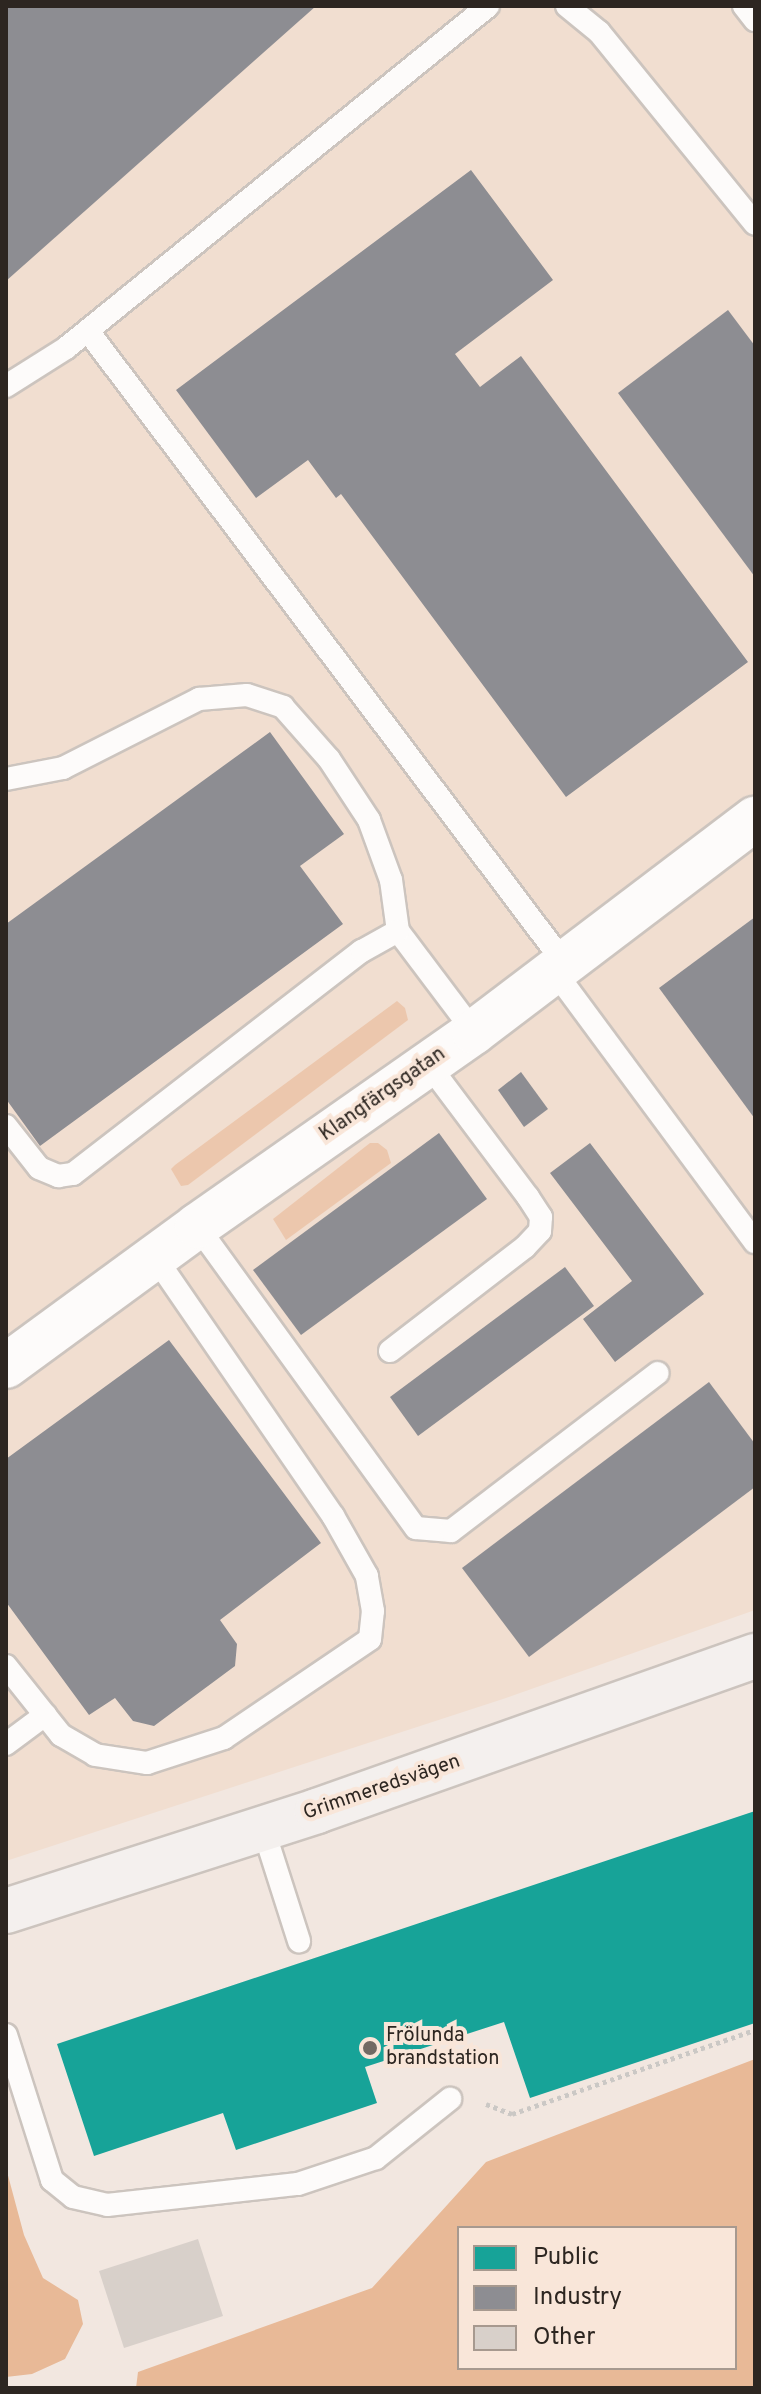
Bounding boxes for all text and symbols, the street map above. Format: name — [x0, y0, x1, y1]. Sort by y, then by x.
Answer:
street label: Klangfärgsgatan — [316, 1043, 450, 1147]
street label: Grimmeredsvägen — [300, 1750, 464, 1826]
place label: Frölunda brandstation — [386, 2024, 499, 2071]
marker: Frölunda brandstation — [361, 2039, 379, 2057]
legend — [457, 2226, 737, 2370]
text: Public — [533, 2243, 599, 2273]
text: Industry — [533, 2283, 622, 2313]
text: Other — [533, 2323, 595, 2353]

